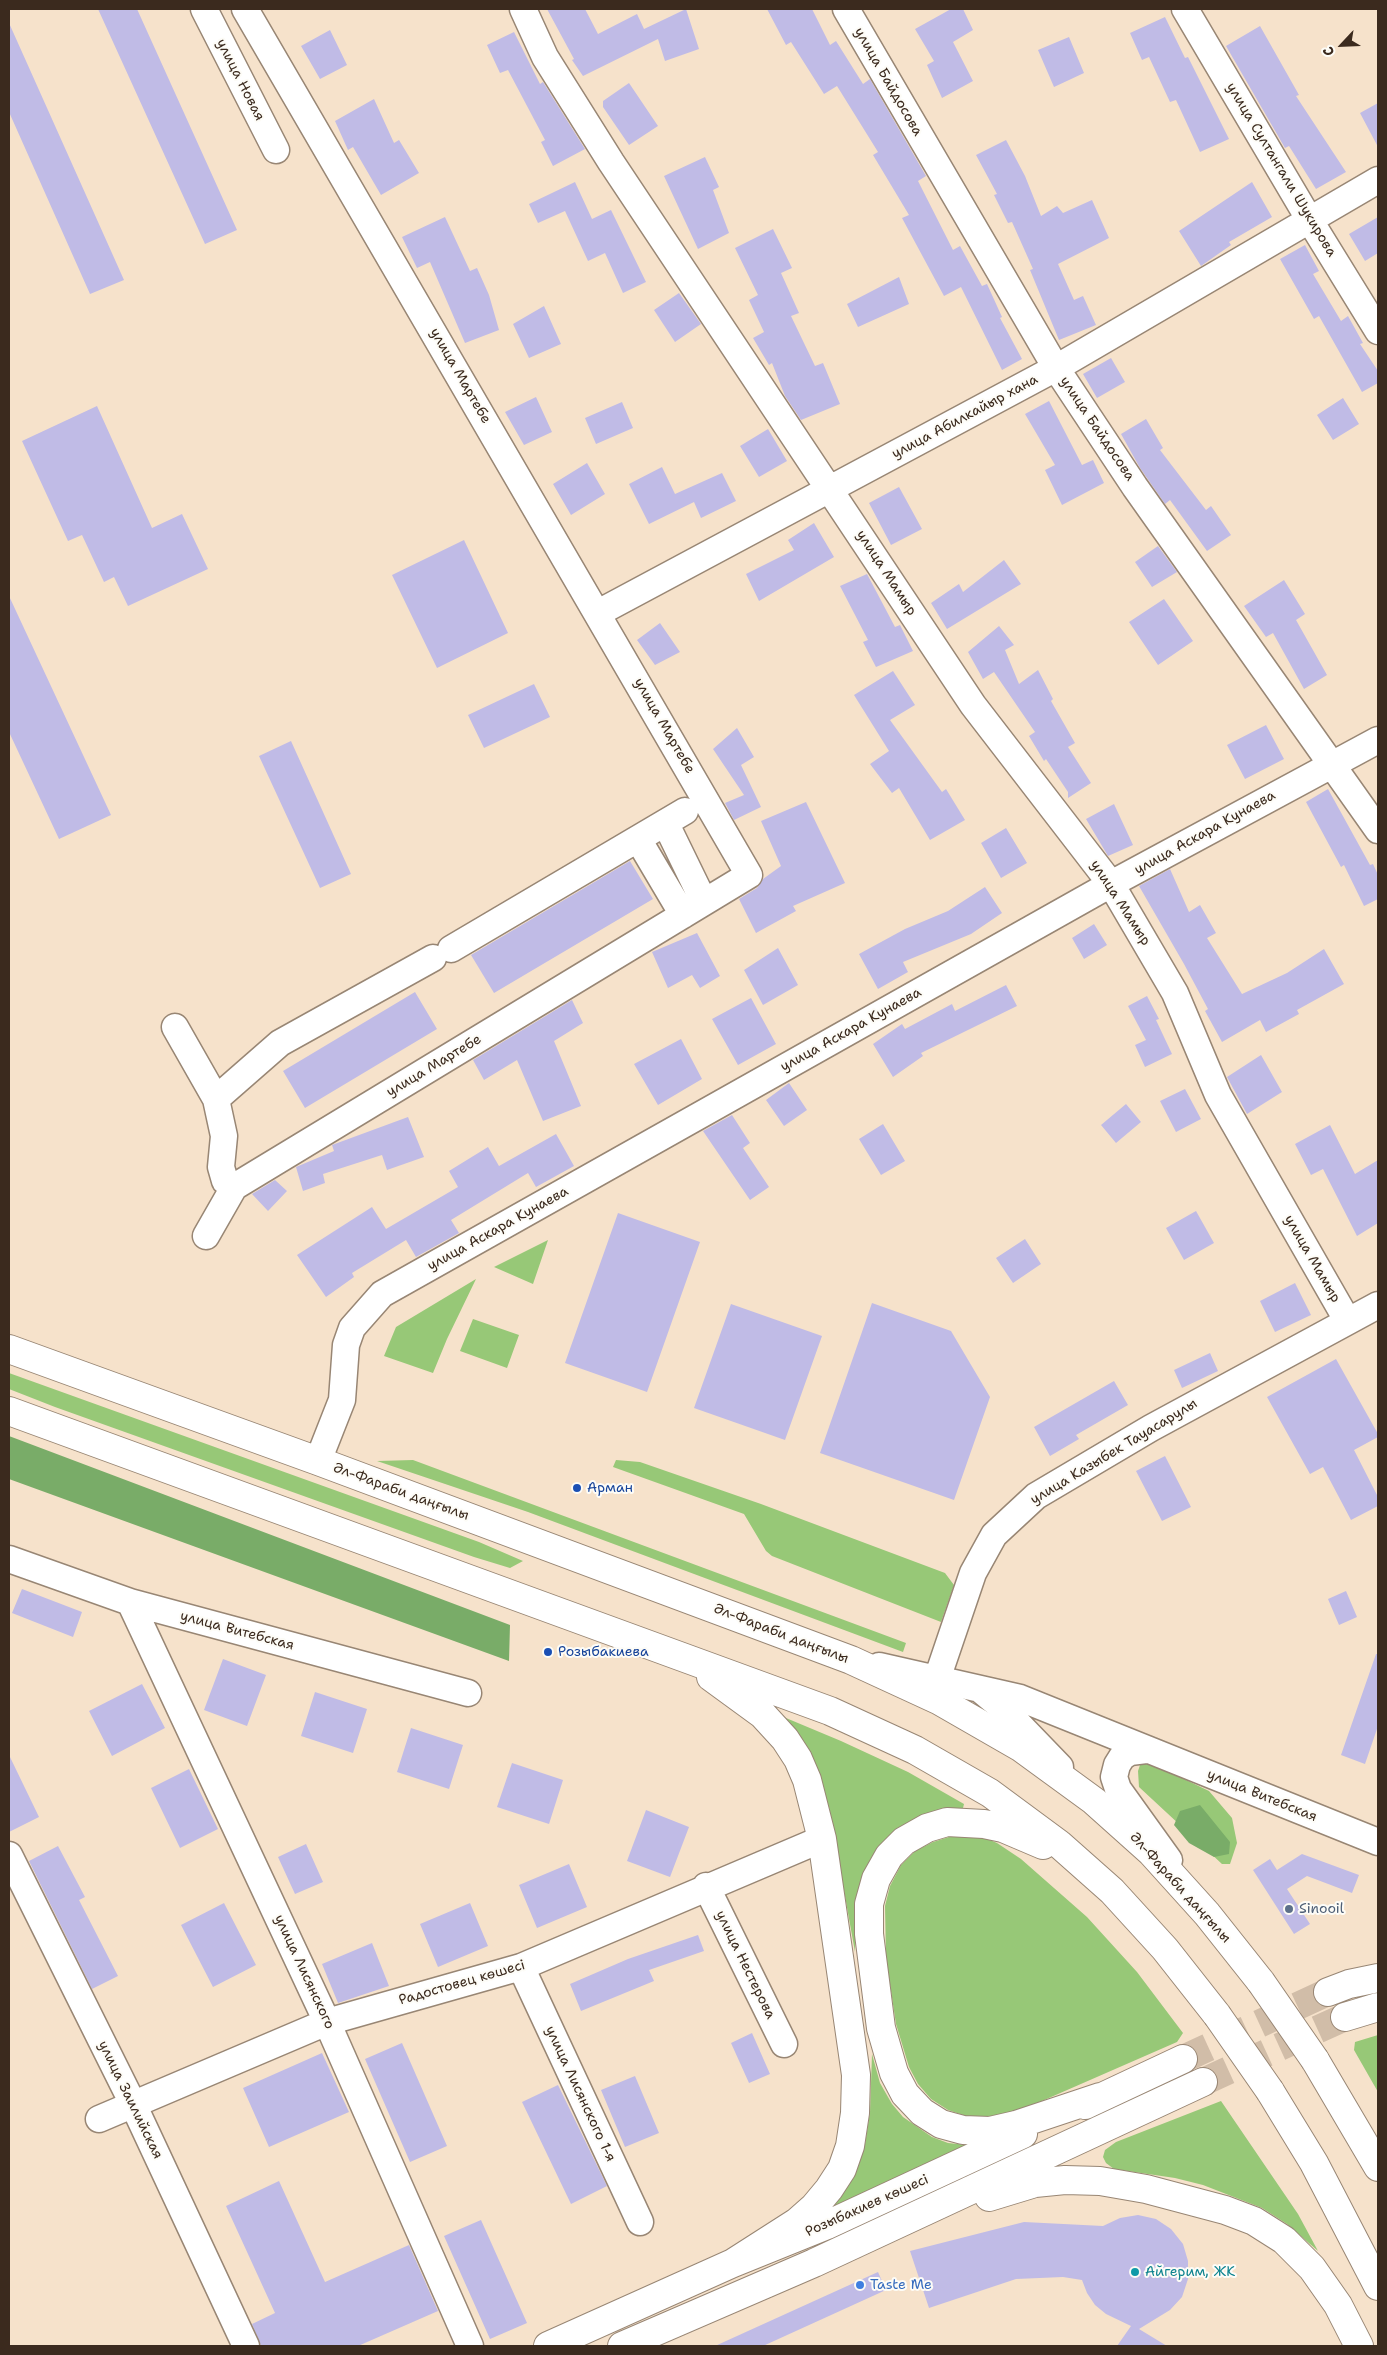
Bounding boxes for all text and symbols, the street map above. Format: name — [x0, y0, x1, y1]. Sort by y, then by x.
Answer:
north arrow — [1317, 20, 1367, 70]
street label: улица Байдосова — [850, 25, 926, 139]
street label: улица Новая — [212, 36, 268, 124]
text: С — [1318, 44, 1338, 59]
street label: улица Султангали Шукирова — [1222, 80, 1340, 260]
street label: улица Мартебе — [426, 325, 494, 427]
street label: улица Абилкайыр хана — [889, 371, 1041, 463]
street label: улица Байдосова — [1056, 374, 1138, 484]
street label: улица Мамыр — [852, 527, 920, 619]
street label: улица Мартебе — [630, 675, 698, 777]
street label: улица Аскара Кунаева — [1132, 787, 1278, 879]
street label: улица Мамыр — [1086, 857, 1154, 949]
street label: улица Аскара Кунаева — [778, 984, 924, 1076]
street label: улица Мартебе — [384, 1031, 484, 1101]
street label: улица Аскара Кунаева — [425, 1183, 571, 1275]
street label: улица Мамыр — [1280, 1212, 1344, 1306]
street label: улица Казыбек Тауасарулы — [1028, 1395, 1200, 1509]
street label: Әл-Фараби даңғылы — [331, 1460, 471, 1524]
place label: Арман — [587, 1480, 633, 1496]
marker: Арман — [571, 1482, 583, 1494]
street label: Әл-Фараби даңғылы — [711, 1601, 851, 1667]
street label: улица Витебская — [178, 1608, 296, 1654]
place label: Розыбакиева — [558, 1644, 649, 1660]
marker: Розыбакиева — [542, 1646, 554, 1658]
street label: улица Витебская — [1205, 1766, 1319, 1826]
street label: Әл-Фараби даңғылы — [1126, 1829, 1234, 1947]
place label: Sinooil — [1299, 1901, 1344, 1917]
marker: Sinooil — [1283, 1903, 1295, 1915]
street label: улица Нестерова — [711, 1908, 779, 2022]
street label: улица Лисянского — [270, 1912, 338, 2032]
street label: Радостовец көшесі — [397, 1957, 527, 2009]
street label: улица Лисянского 1-я — [541, 2023, 619, 2165]
street label: улица Заилийская — [94, 2038, 166, 2162]
street label: Розыбакиев көшесі — [803, 2171, 931, 2241]
place label: Айгерим, ЖК — [1145, 2264, 1235, 2280]
marker: Айгерим, ЖК — [1129, 2266, 1141, 2278]
place label: Taste Me — [870, 2277, 932, 2293]
marker: Taste Me — [854, 2279, 866, 2291]

